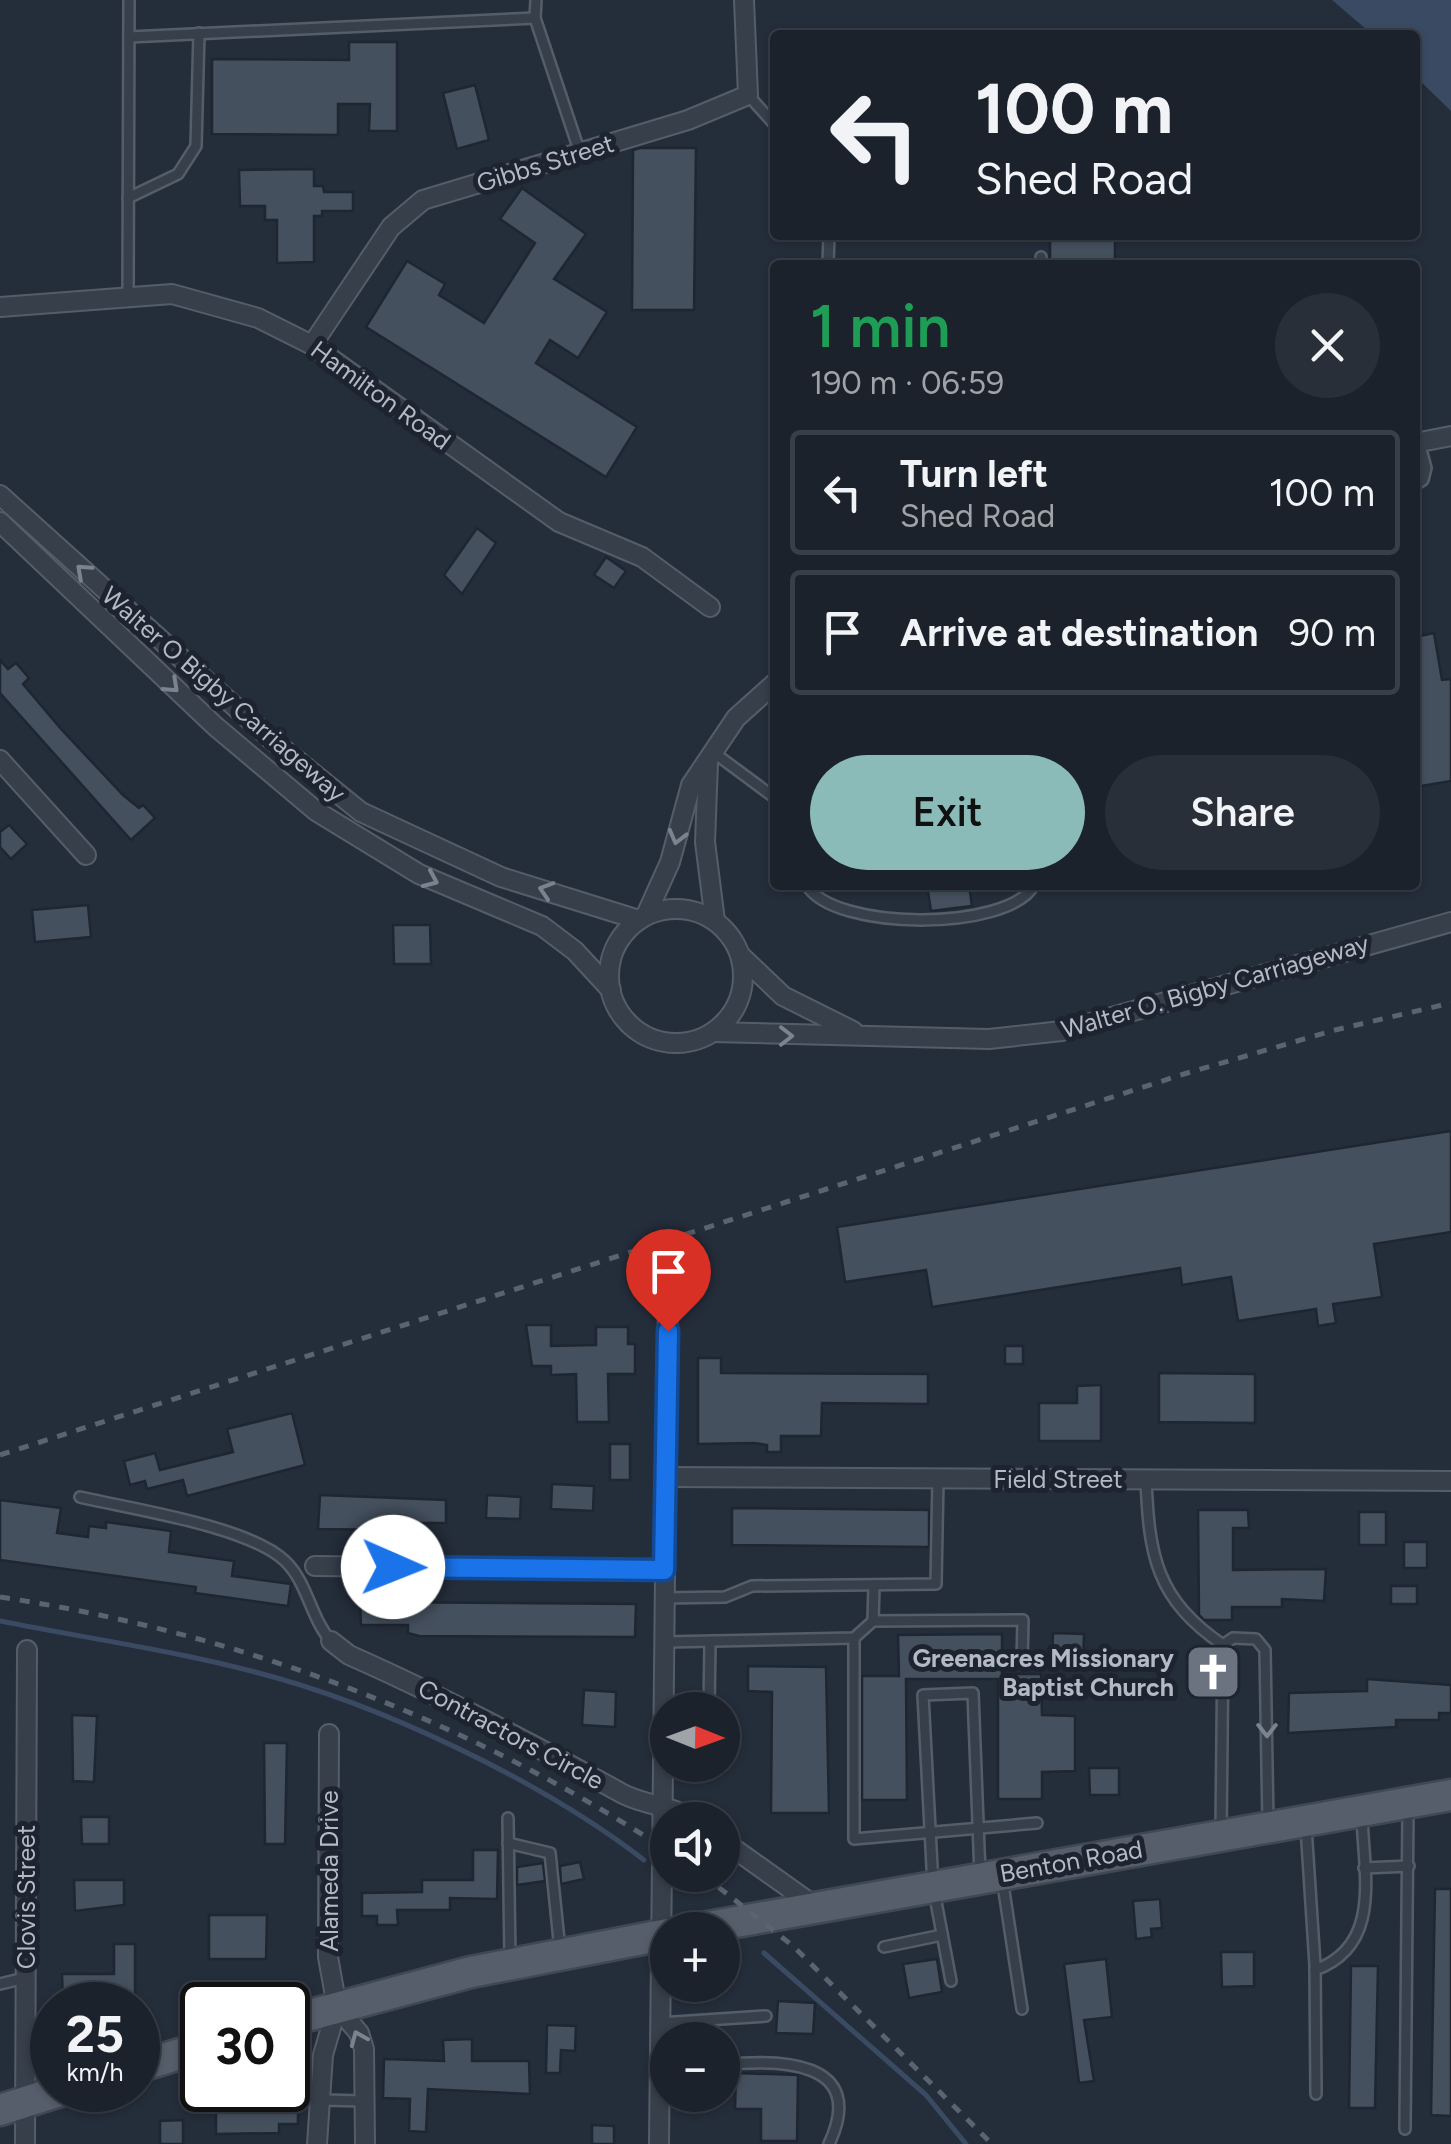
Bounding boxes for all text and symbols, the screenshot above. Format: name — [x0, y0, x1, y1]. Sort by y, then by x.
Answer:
text: 100 m — [975, 66, 1173, 151]
icon: left — [810, 70, 940, 200]
street label: Gibbs Street — [473, 128, 617, 198]
text: Shed Road — [975, 151, 1193, 205]
text: 1 min — [810, 290, 950, 362]
button: close — [1275, 293, 1380, 398]
street label: Hamilton Road — [305, 334, 457, 456]
text: 190 m · 06:59 — [810, 364, 1004, 402]
text: Turn left — [900, 451, 1048, 497]
icon: left — [815, 465, 870, 520]
text: 100 m — [1269, 470, 1375, 516]
text: Shed Road — [900, 497, 1055, 535]
one-way arrow — [76, 564, 95, 582]
street label: Walter O Bigby Carriageway — [96, 580, 352, 808]
icon: arrive — [815, 605, 870, 660]
text: Arrive at destination — [900, 610, 1258, 656]
text: 90 m — [1288, 610, 1376, 656]
one-way arrow — [161, 674, 179, 692]
button: Exit — [810, 755, 1085, 870]
button: Share — [1105, 755, 1380, 870]
one-way arrow — [667, 828, 688, 845]
one-way arrow — [421, 868, 439, 888]
one-way arrow — [539, 882, 556, 902]
street label: Walter O. Bigby Carriageway — [1058, 928, 1372, 1044]
one-way arrow — [778, 1025, 794, 1047]
pin — [626, 1229, 711, 1332]
icon: arrive — [641, 1244, 696, 1299]
street label: Field Street — [993, 1464, 1123, 1494]
position arrow — [341, 1515, 445, 1619]
church icon: Greenacres Missionary Baptist Church — [1183, 1642, 1243, 1702]
place label: Greenacres Missionary Baptist Church — [912, 1643, 1175, 1702]
street label: Contractors Circle — [413, 1672, 609, 1796]
north arrow — [650, 1692, 740, 1782]
map controls — [650, 1692, 740, 2112]
one-way arrow — [1256, 1724, 1278, 1739]
street label: Alameda Drive — [314, 1790, 344, 1952]
button: sound — [650, 1802, 740, 1892]
street label: Clovis Street — [11, 1825, 41, 1969]
street label: Benton Road — [997, 1834, 1145, 1888]
button: + — [650, 1912, 740, 2002]
speed limit sign: 30 — [180, 1982, 310, 2112]
text: 25 — [66, 2004, 124, 2065]
button: − — [650, 2022, 740, 2112]
one-way arrow — [349, 2030, 369, 2048]
text: km/h — [66, 2057, 124, 2087]

